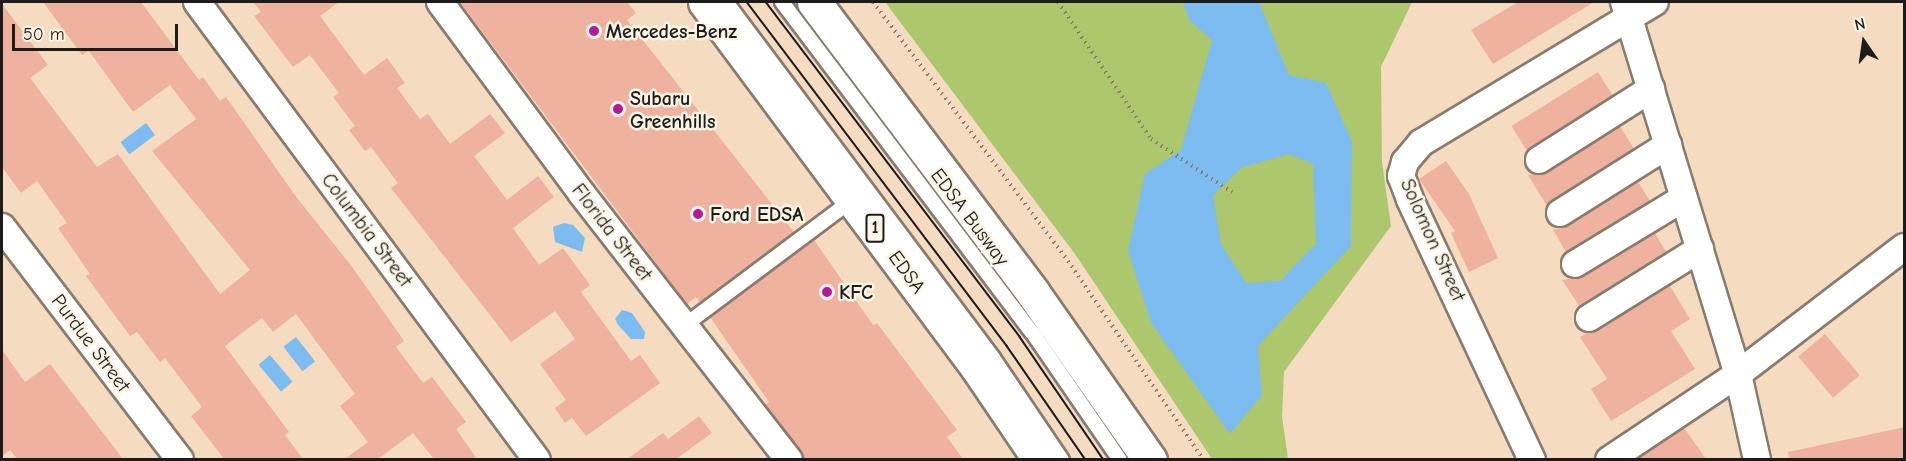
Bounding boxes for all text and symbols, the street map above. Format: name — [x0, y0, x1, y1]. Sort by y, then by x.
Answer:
scale bar — [15, 12, 182, 50]
north arrow — [1834, 12, 1894, 72]
text: N — [1853, 15, 1867, 34]
place label: Mercedes-Benz — [606, 19, 737, 43]
text: 50 m — [23, 24, 65, 45]
marker: Mercedes-Benz — [587, 24, 601, 38]
place label: Subaru Greenhills — [630, 86, 715, 133]
marker: Subaru Greenhills — [611, 102, 625, 116]
street label: EDSA Busway — [926, 164, 1014, 270]
street label: Columbia Street — [316, 168, 418, 292]
street label: Solomon Street — [1395, 175, 1471, 305]
street label: Florida Street — [567, 179, 657, 285]
place label: Ford EDSA — [710, 202, 803, 226]
marker: Ford EDSA — [691, 207, 705, 221]
road number: 1 — [864, 213, 886, 243]
street label: EDSA — [883, 246, 931, 298]
place label: KFC — [839, 280, 873, 304]
marker: KFC — [820, 285, 834, 299]
street label: Purdue Street — [46, 289, 136, 397]

